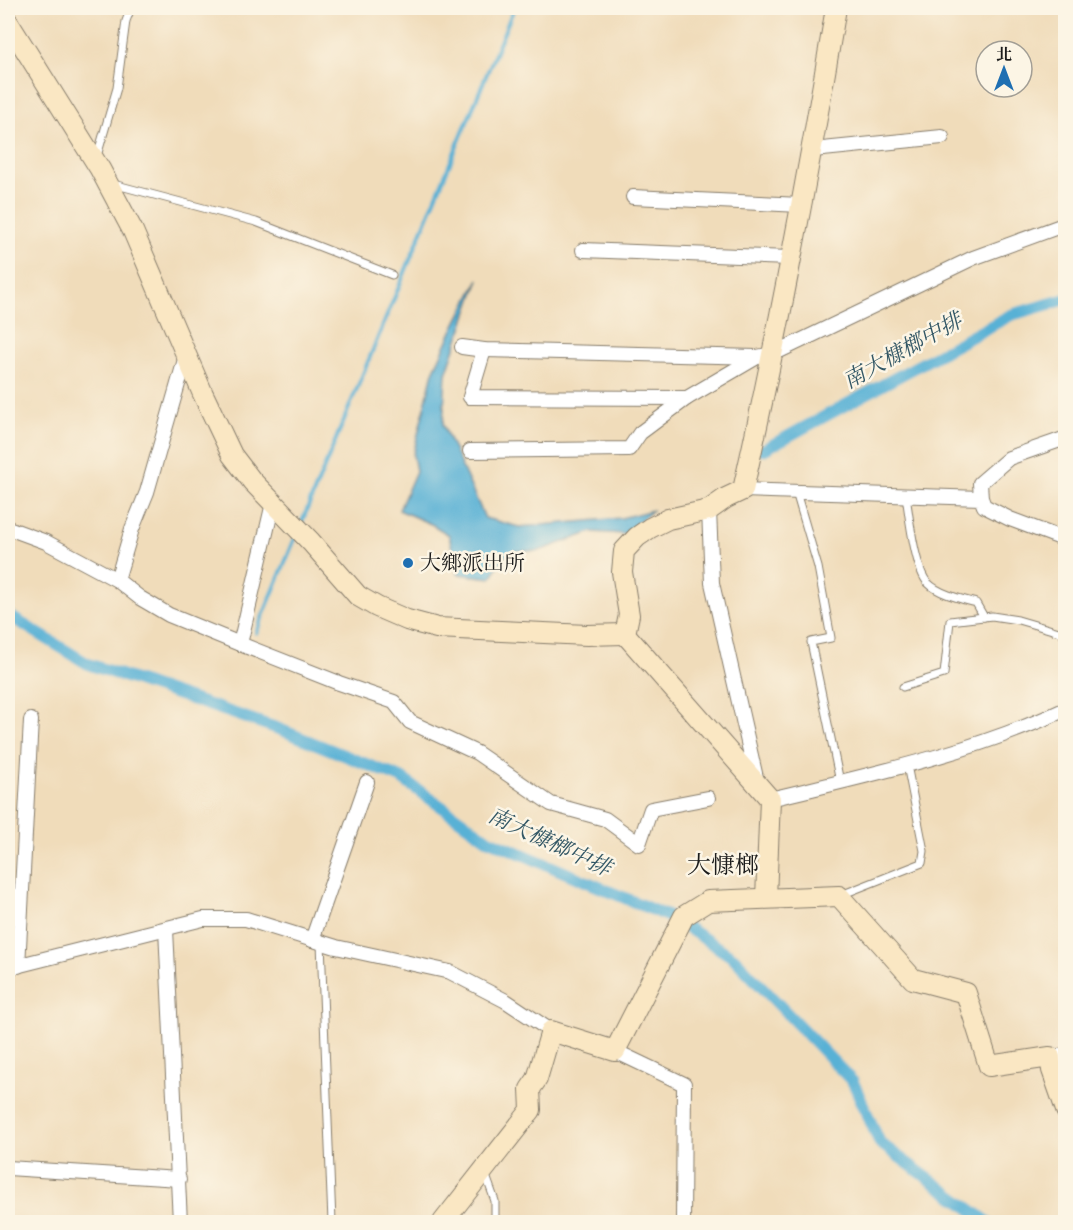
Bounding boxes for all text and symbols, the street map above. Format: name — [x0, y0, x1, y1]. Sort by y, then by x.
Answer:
north arrow — [974, 39, 1034, 99]
text: 北 — [996, 45, 1012, 64]
water label: 南大槺榔中排 — [838, 305, 969, 394]
place label: 大鄉派出所 — [420, 550, 525, 576]
marker: 大鄉派出所 — [401, 556, 415, 570]
water label: 南大槺榔中排 — [484, 801, 618, 883]
district label: 大慷榔 — [687, 850, 759, 880]

